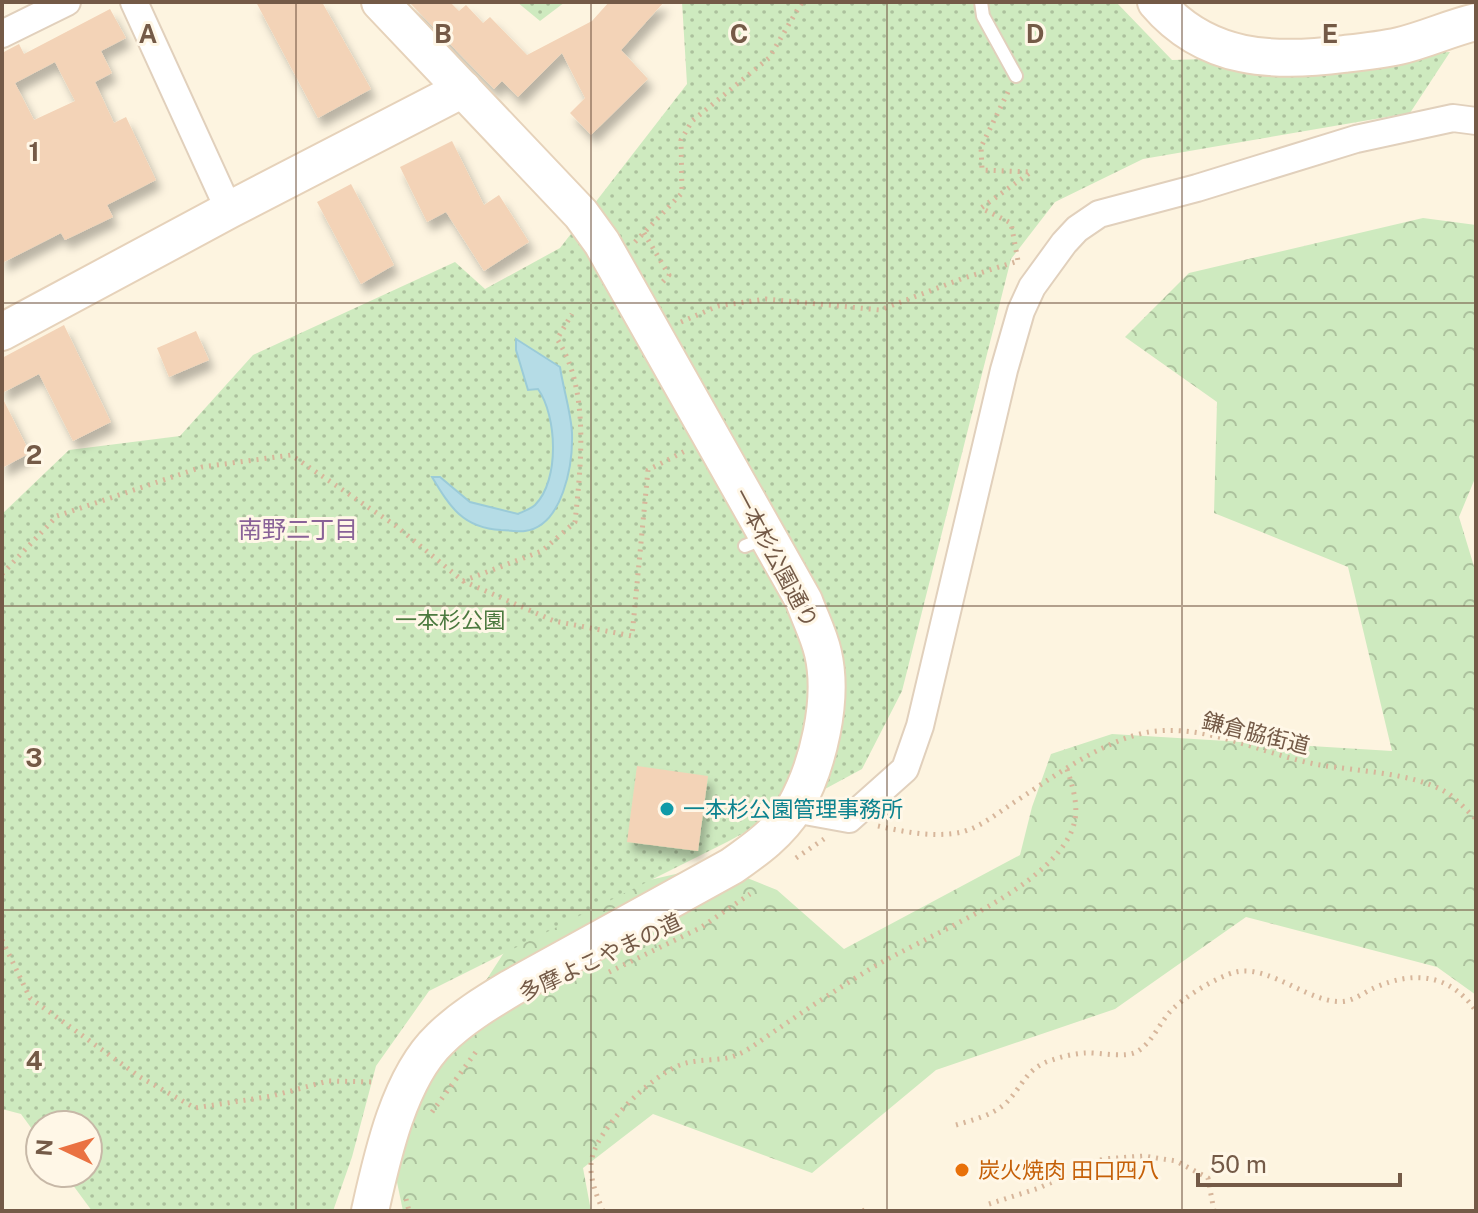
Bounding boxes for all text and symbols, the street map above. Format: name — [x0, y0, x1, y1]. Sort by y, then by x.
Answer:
text: A — [139, 18, 158, 49]
text: B — [434, 18, 452, 49]
text: C — [730, 18, 748, 49]
text: D — [1026, 18, 1044, 49]
text: E — [1322, 18, 1338, 49]
text: 1 — [28, 136, 40, 167]
text: 2 — [26, 439, 42, 470]
street label: 一本杉公園通り — [728, 484, 824, 632]
district label: 南野二丁目 — [238, 515, 358, 543]
park label: 一本杉公園 — [395, 607, 505, 633]
street label: 鎌倉脇街道 — [1199, 707, 1313, 759]
text: 3 — [25, 742, 43, 773]
place label: 一本杉公園管理事務所 — [683, 796, 903, 822]
marker: 一本杉公園管理事務所 — [658, 800, 676, 818]
street label: 多摩よこやまの道 — [515, 908, 685, 1006]
text: 4 — [25, 1045, 43, 1076]
north arrow — [24, 1109, 104, 1189]
scale bar — [1198, 1137, 1400, 1187]
text: N — [30, 1138, 58, 1157]
text: 50 m — [1210, 1150, 1267, 1178]
place label: 炭火焼肉 田口四八 — [978, 1157, 1159, 1183]
marker: 炭火焼肉 田口四八 — [953, 1161, 971, 1179]

